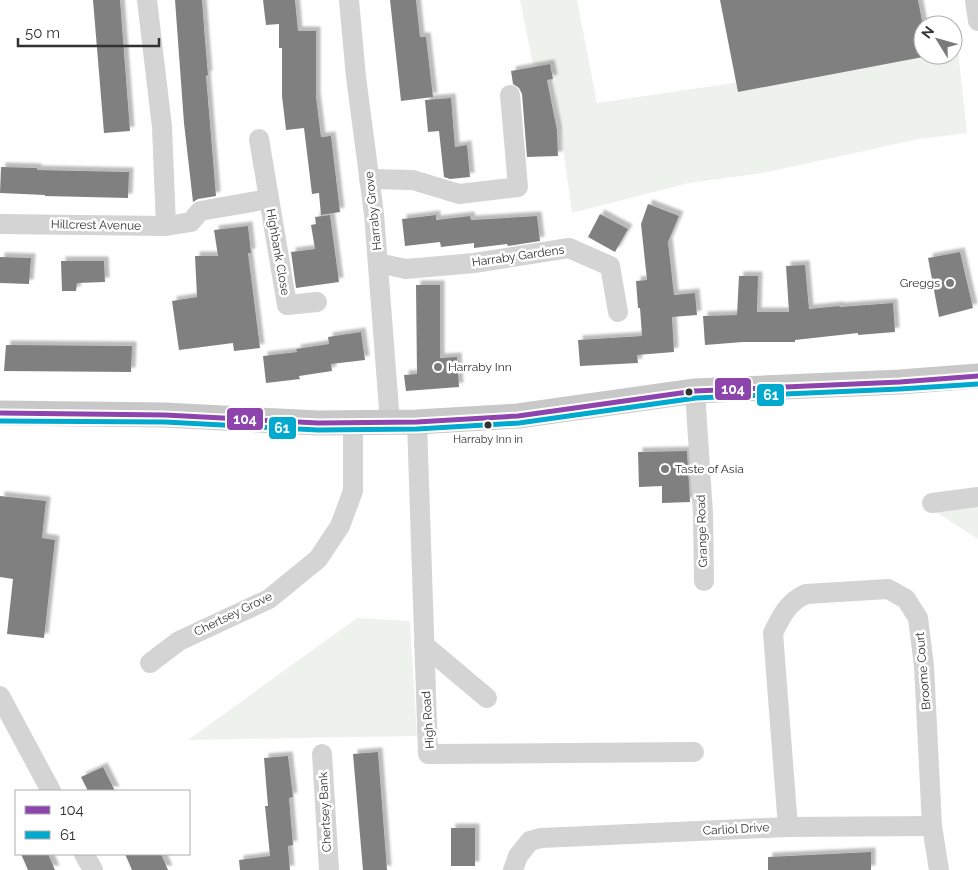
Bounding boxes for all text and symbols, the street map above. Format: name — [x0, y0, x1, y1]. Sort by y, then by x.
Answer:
scale bar — [18, 15, 159, 47]
north arrow — [913, 15, 963, 65]
text: N — [918, 23, 937, 41]
text: 50 m — [25, 24, 60, 42]
street label: Harraby Grove — [362, 171, 384, 251]
street label: Highbank Close — [263, 208, 293, 296]
street label: Hillcrest Avenue — [51, 217, 141, 233]
street label: Harraby Gardens — [471, 243, 565, 269]
place label: Greggs — [900, 276, 940, 290]
marker: Greggs — [944, 277, 956, 289]
place label: Harraby Inn — [448, 360, 512, 374]
marker: Harraby Inn — [432, 361, 444, 373]
line badge: 104 — [714, 377, 752, 401]
text: 104 — [721, 381, 745, 397]
line badge: 61 — [756, 383, 785, 407]
unlabelled marker — [684, 387, 694, 397]
text: 61 — [763, 387, 779, 403]
line badge: 104 — [226, 407, 264, 431]
text: 104 — [233, 411, 257, 427]
line badge: 61 — [268, 416, 297, 440]
text: 61 — [274, 420, 290, 436]
marker: Harraby Inn in — [483, 420, 493, 430]
place label: Harraby Inn in — [453, 433, 523, 446]
place label: Taste of Asia — [675, 462, 744, 476]
marker: Taste of Asia — [659, 463, 671, 475]
street label: Grange Road — [694, 494, 710, 568]
street label: Chertsey Grove — [192, 589, 274, 639]
street label: Broome Court — [913, 631, 933, 711]
street label: High Road — [419, 691, 437, 749]
street label: Chertsey Bank — [316, 771, 334, 852]
legend — [15, 790, 190, 855]
text: 104 — [60, 801, 84, 819]
street label: Carliol Drive — [702, 820, 770, 838]
text: 61 — [60, 826, 76, 844]

